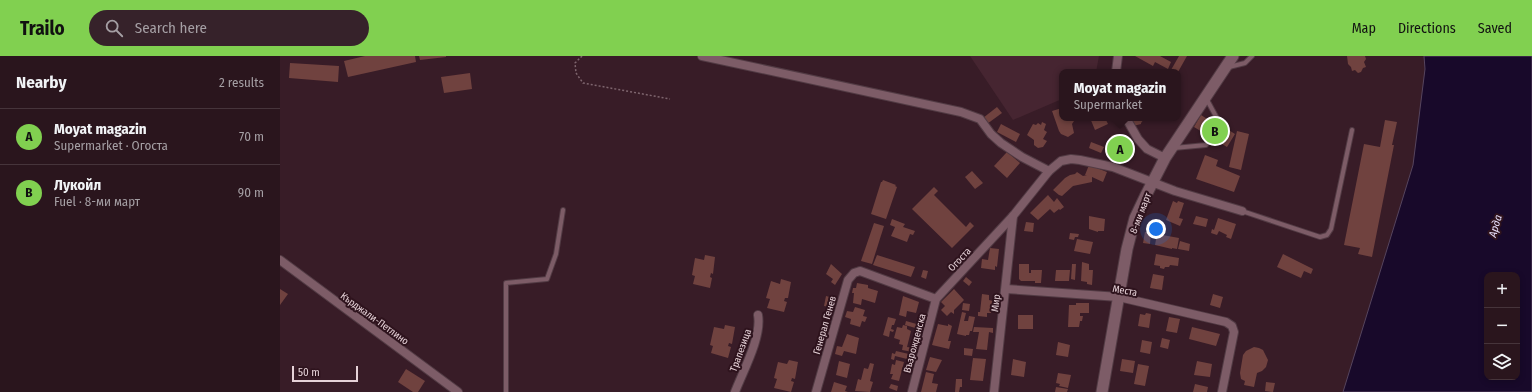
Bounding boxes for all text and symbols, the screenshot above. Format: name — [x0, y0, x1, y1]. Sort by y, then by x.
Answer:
search box — [89, 10, 369, 46]
text: Trailo — [20, 17, 65, 40]
icon: search — [103, 17, 125, 39]
text: Search here — [135, 19, 207, 37]
text: Map — [1352, 20, 1376, 37]
text: Directions — [1398, 20, 1456, 37]
text: Saved — [1478, 20, 1512, 37]
popup — [1059, 69, 1181, 121]
text: Nearby — [16, 72, 67, 93]
text: 2 results — [219, 75, 264, 90]
text: Moyat magazin — [1074, 79, 1166, 97]
text: Supermarket — [1074, 97, 1142, 112]
pin: B — [1202, 116, 1228, 146]
text: Moyat magazin — [54, 120, 147, 138]
text: A — [25, 129, 33, 144]
text: 70 m — [239, 129, 264, 144]
pin: A — [1107, 134, 1133, 164]
text: Supermarket · Огоста — [54, 138, 168, 153]
text: Лукойл — [54, 176, 101, 194]
text: B — [25, 185, 33, 200]
text: 90 m — [238, 185, 264, 200]
street label: 8-ми март — [1128, 190, 1155, 235]
text: Fuel · 8-ми март — [54, 194, 140, 209]
water label: Арда — [1486, 213, 1505, 240]
your location — [1146, 219, 1166, 239]
street label: Огоста — [946, 245, 974, 274]
map controls — [1484, 272, 1520, 380]
button: + — [1484, 272, 1520, 308]
street label: Места — [1111, 283, 1138, 299]
street label: Кърджали-Петлино — [338, 290, 411, 348]
street label: Мир — [989, 294, 1003, 313]
street label: Генерал Генев — [811, 295, 839, 356]
button: − — [1484, 308, 1520, 344]
street label: Възрожденска — [901, 312, 929, 374]
street label: Трапезица — [728, 327, 754, 373]
button: layers — [1484, 344, 1520, 380]
scale bar — [292, 364, 358, 383]
text: 50 m — [298, 366, 320, 379]

